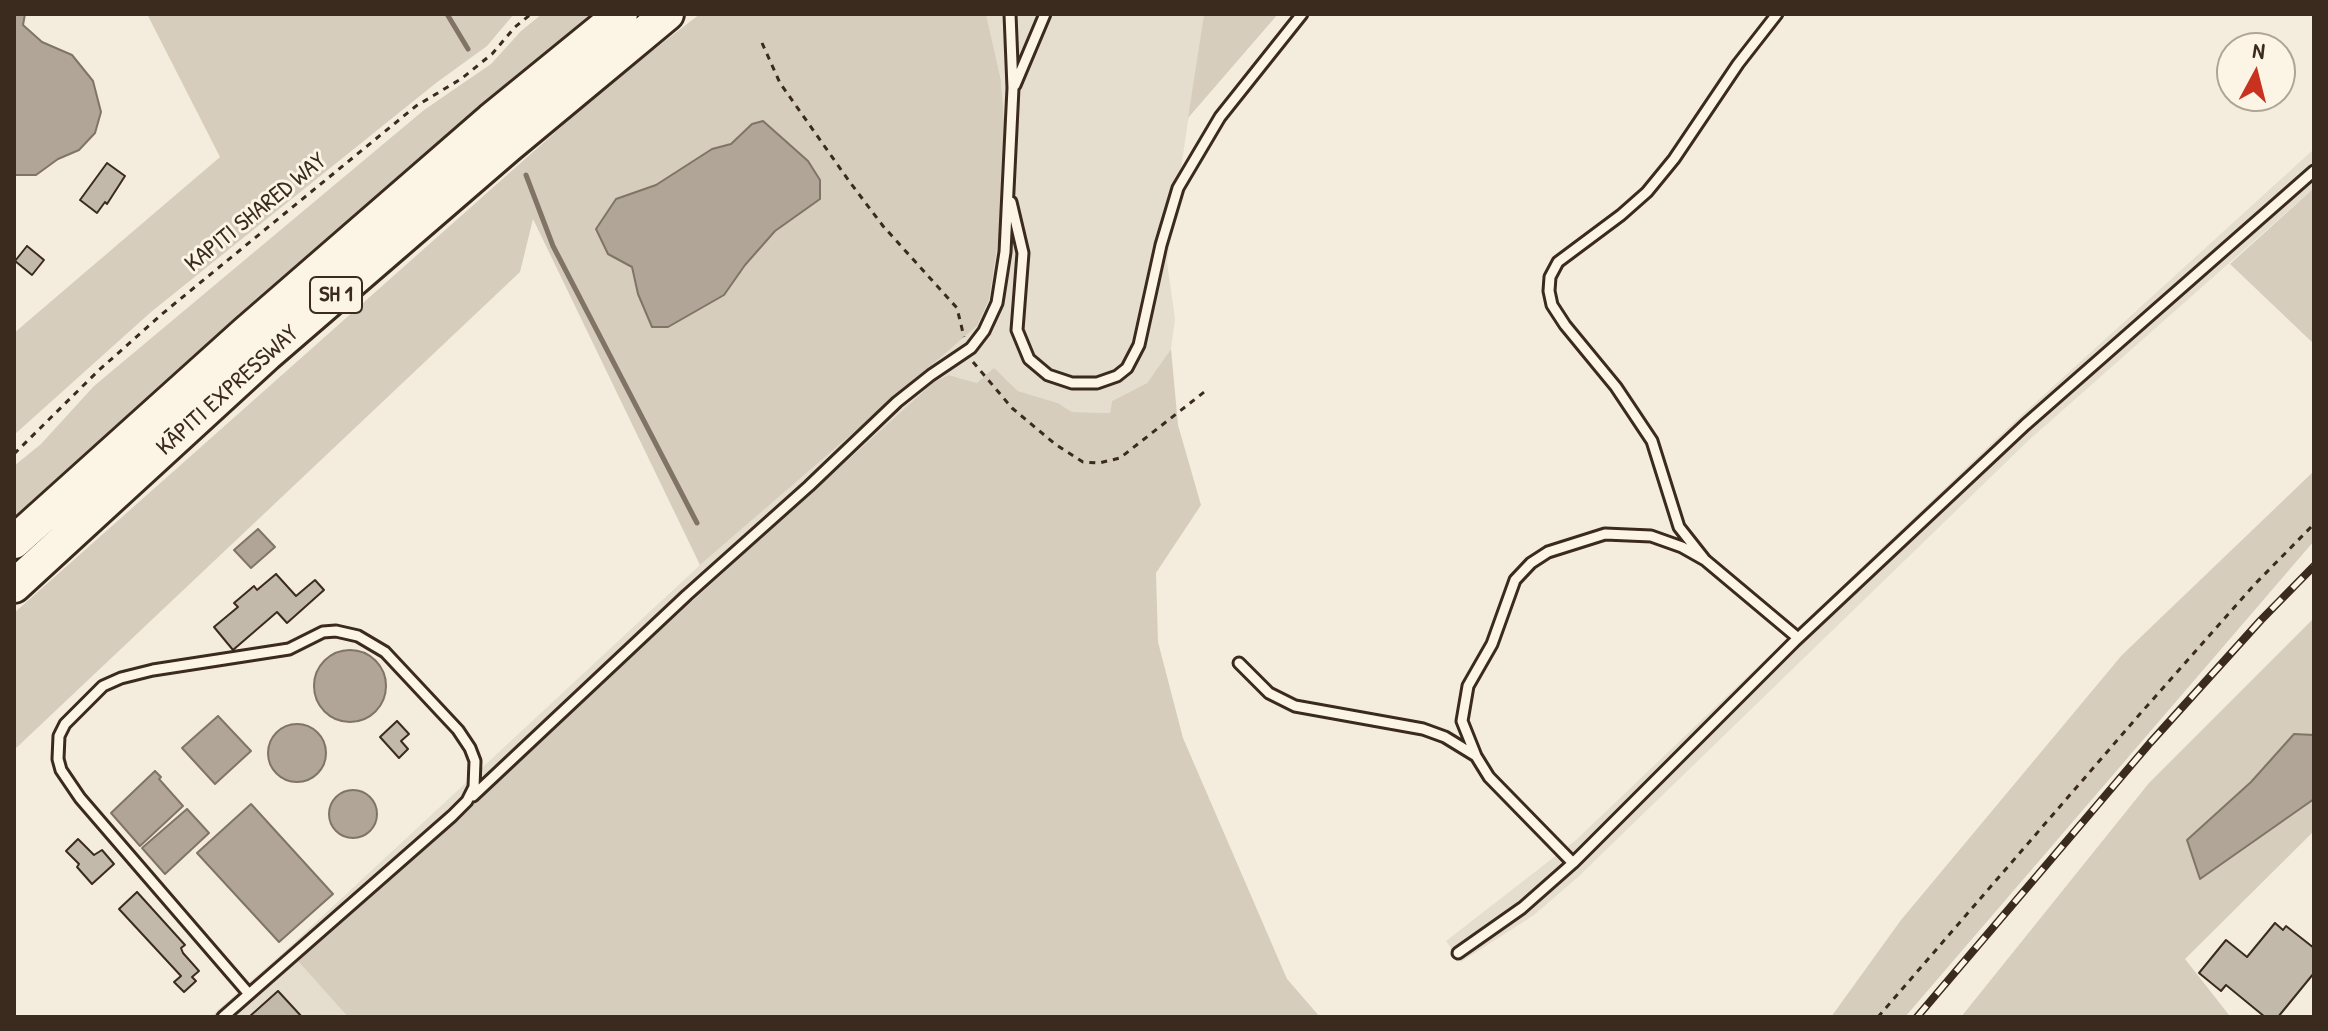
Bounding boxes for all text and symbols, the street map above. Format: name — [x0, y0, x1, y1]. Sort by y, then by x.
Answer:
north arrow — [2216, 32, 2296, 112]
text: N — [2251, 35, 2266, 66]
street label: KAPITI SHARED WAY — [180, 147, 332, 279]
road number: SH 1 — [310, 277, 362, 313]
street label: KĀPITI EXPRESSWAY — [151, 320, 305, 462]

